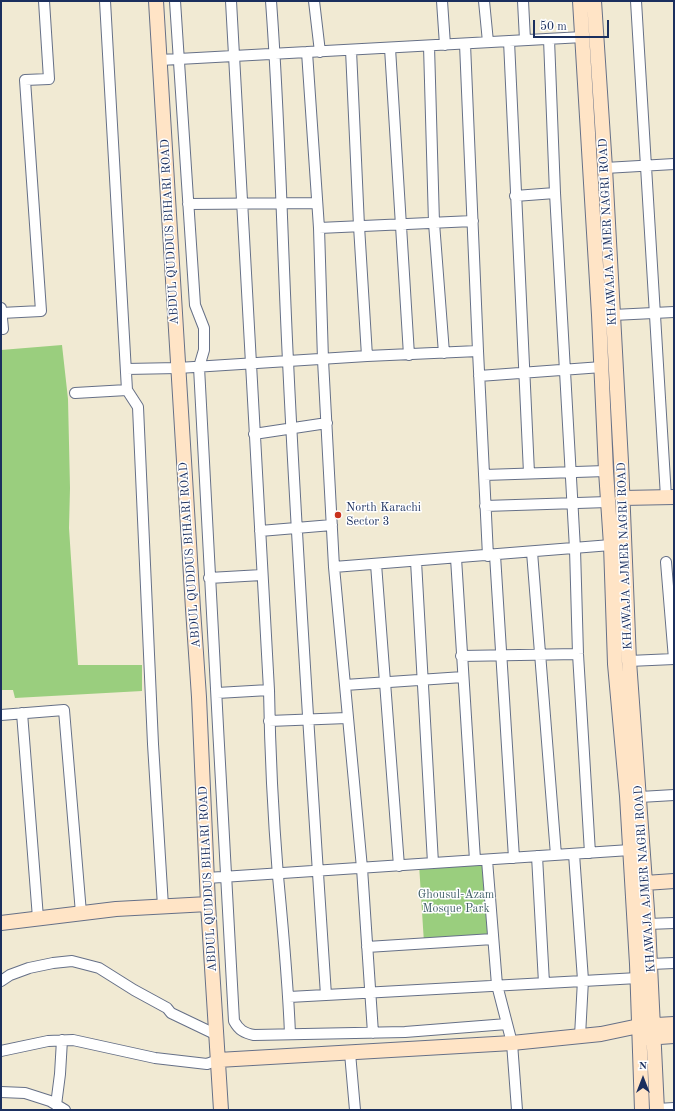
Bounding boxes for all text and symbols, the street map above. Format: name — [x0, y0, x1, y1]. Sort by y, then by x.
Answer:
scale bar — [535, 12, 611, 38]
text: 50 m — [540, 21, 567, 33]
street label: KHAWAJA AJMER NAGRI ROAD — [596, 138, 620, 326]
street label: ABDUL QUDDUS BIHARI ROAD — [158, 139, 182, 325]
street label: ABDUL QUDDUS BIHARI ROAD — [176, 462, 204, 648]
street label: KHAWAJA AJMER NAGRI ROAD — [615, 462, 635, 650]
place label: North Karachi Sector 3 — [346, 501, 421, 529]
marker: North Karachi Sector 3 — [333, 510, 343, 520]
street label: KHAWAJA AJMER NAGRI ROAD — [631, 785, 659, 973]
street label: ABDUL QUDDUS BIHARI ROAD — [196, 786, 220, 972]
park label: Ghousul-Azam Mosque Park — [418, 888, 494, 916]
north arrow — [623, 1059, 663, 1099]
text: N — [639, 1061, 647, 1072]

